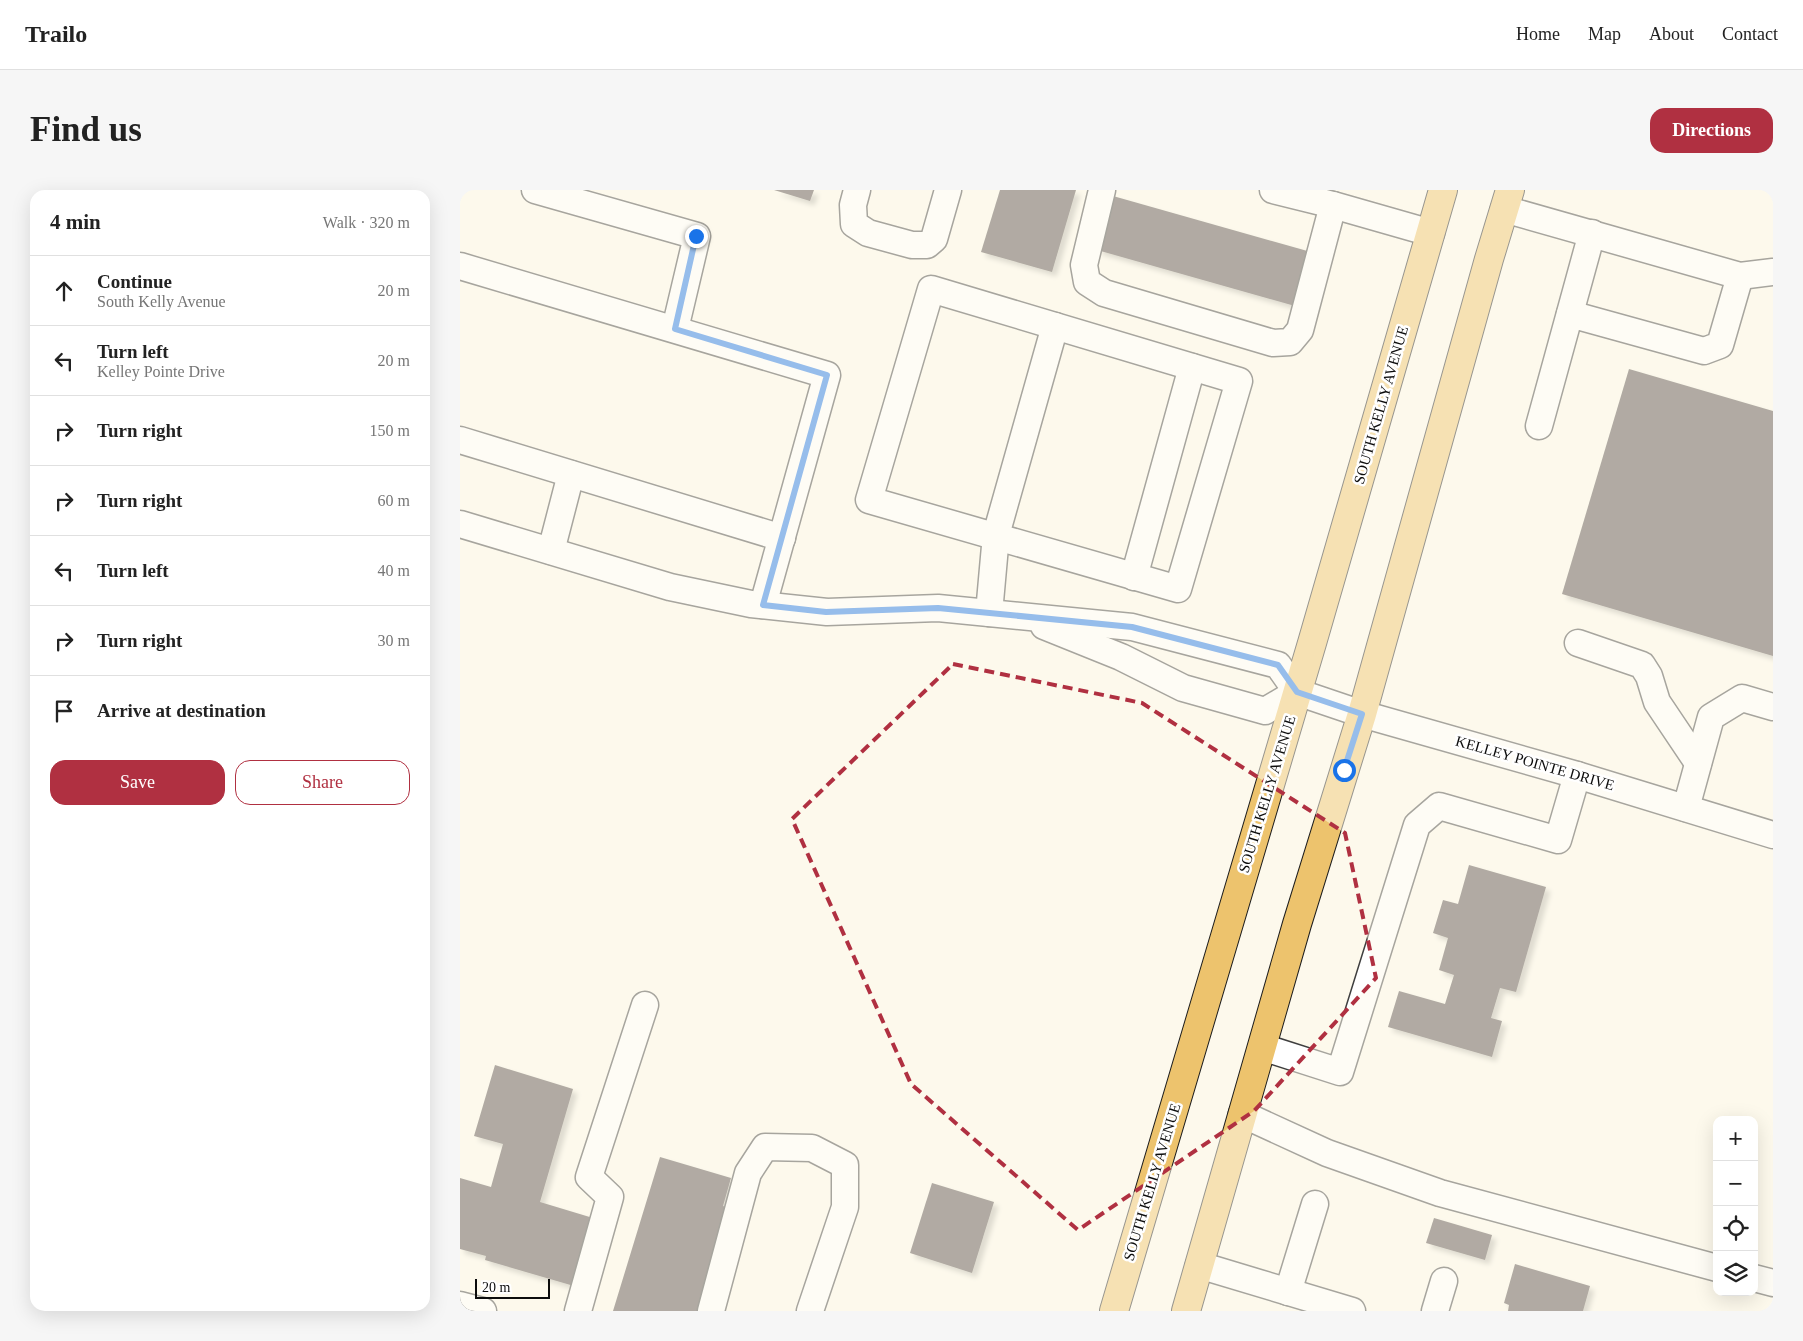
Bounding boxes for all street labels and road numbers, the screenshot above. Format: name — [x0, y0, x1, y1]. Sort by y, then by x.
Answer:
street label: SOUTH KELLY AVENUE — [1351, 324, 1411, 486]
street label: SOUTH KELLY AVENUE — [1235, 713, 1299, 875]
street label: KELLEY POINTE DRIVE — [1454, 733, 1616, 793]
street label: SOUTH KELLY AVENUE — [1120, 1101, 1184, 1263]

